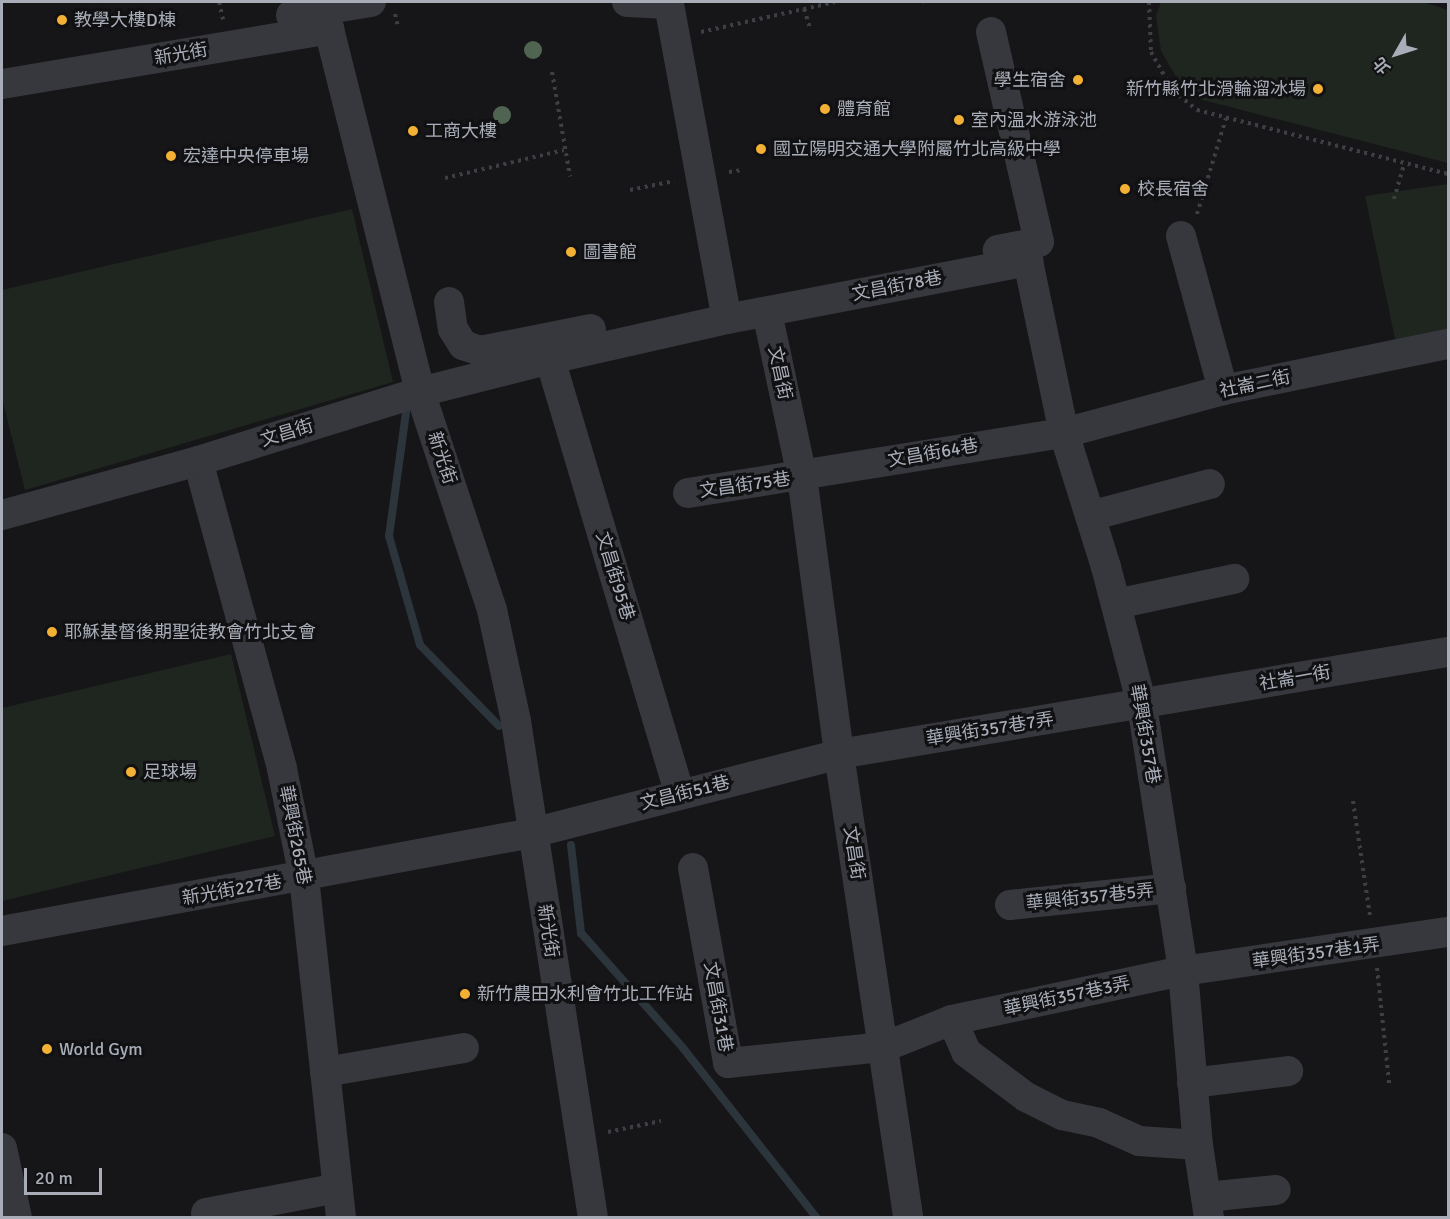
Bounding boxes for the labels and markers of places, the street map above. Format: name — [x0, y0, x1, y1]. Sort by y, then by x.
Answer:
place label: 教學大樓D棟 — [74, 9, 176, 31]
marker: 教學大樓D棟 — [55, 13, 69, 27]
place label: 學生宿舍 — [994, 69, 1066, 91]
marker: 學生宿舍 — [1071, 73, 1085, 87]
place label: 新竹縣竹北滑輪溜冰場 — [1126, 78, 1306, 100]
marker: 新竹縣竹北滑輪溜冰場 — [1311, 82, 1325, 96]
place label: 體育館 — [837, 98, 891, 120]
marker: 體育館 — [818, 102, 832, 116]
place label: 室內溫水游泳池 — [971, 109, 1097, 131]
marker: 室內溫水游泳池 — [952, 113, 966, 127]
place label: 工商大樓 — [425, 120, 497, 142]
marker: 工商大樓 — [406, 124, 420, 138]
place label: 國立陽明交通大學附屬竹北高級中學 — [773, 138, 1061, 160]
marker: 國立陽明交通大學附屬竹北高級中學 — [754, 142, 768, 156]
place label: 宏達中央停車場 — [183, 145, 309, 167]
marker: 宏達中央停車場 — [164, 149, 178, 163]
place label: 校長宿舍 — [1137, 178, 1209, 200]
marker: 校長宿舍 — [1118, 182, 1132, 196]
place label: 圖書館 — [583, 241, 637, 263]
marker: 圖書館 — [564, 245, 578, 259]
place label: 耶穌基督後期聖徒教會竹北支會 — [64, 621, 316, 643]
marker: 耶穌基督後期聖徒教會竹北支會 — [45, 625, 59, 639]
place label: 足球場 — [143, 761, 197, 783]
marker: 足球場 — [124, 765, 138, 779]
place label: 新竹農田水利會竹北工作站 — [477, 983, 693, 1005]
marker: 新竹農田水利會竹北工作站 — [458, 987, 472, 1001]
place label: World Gym — [59, 1038, 142, 1060]
marker: World Gym — [40, 1042, 54, 1056]

